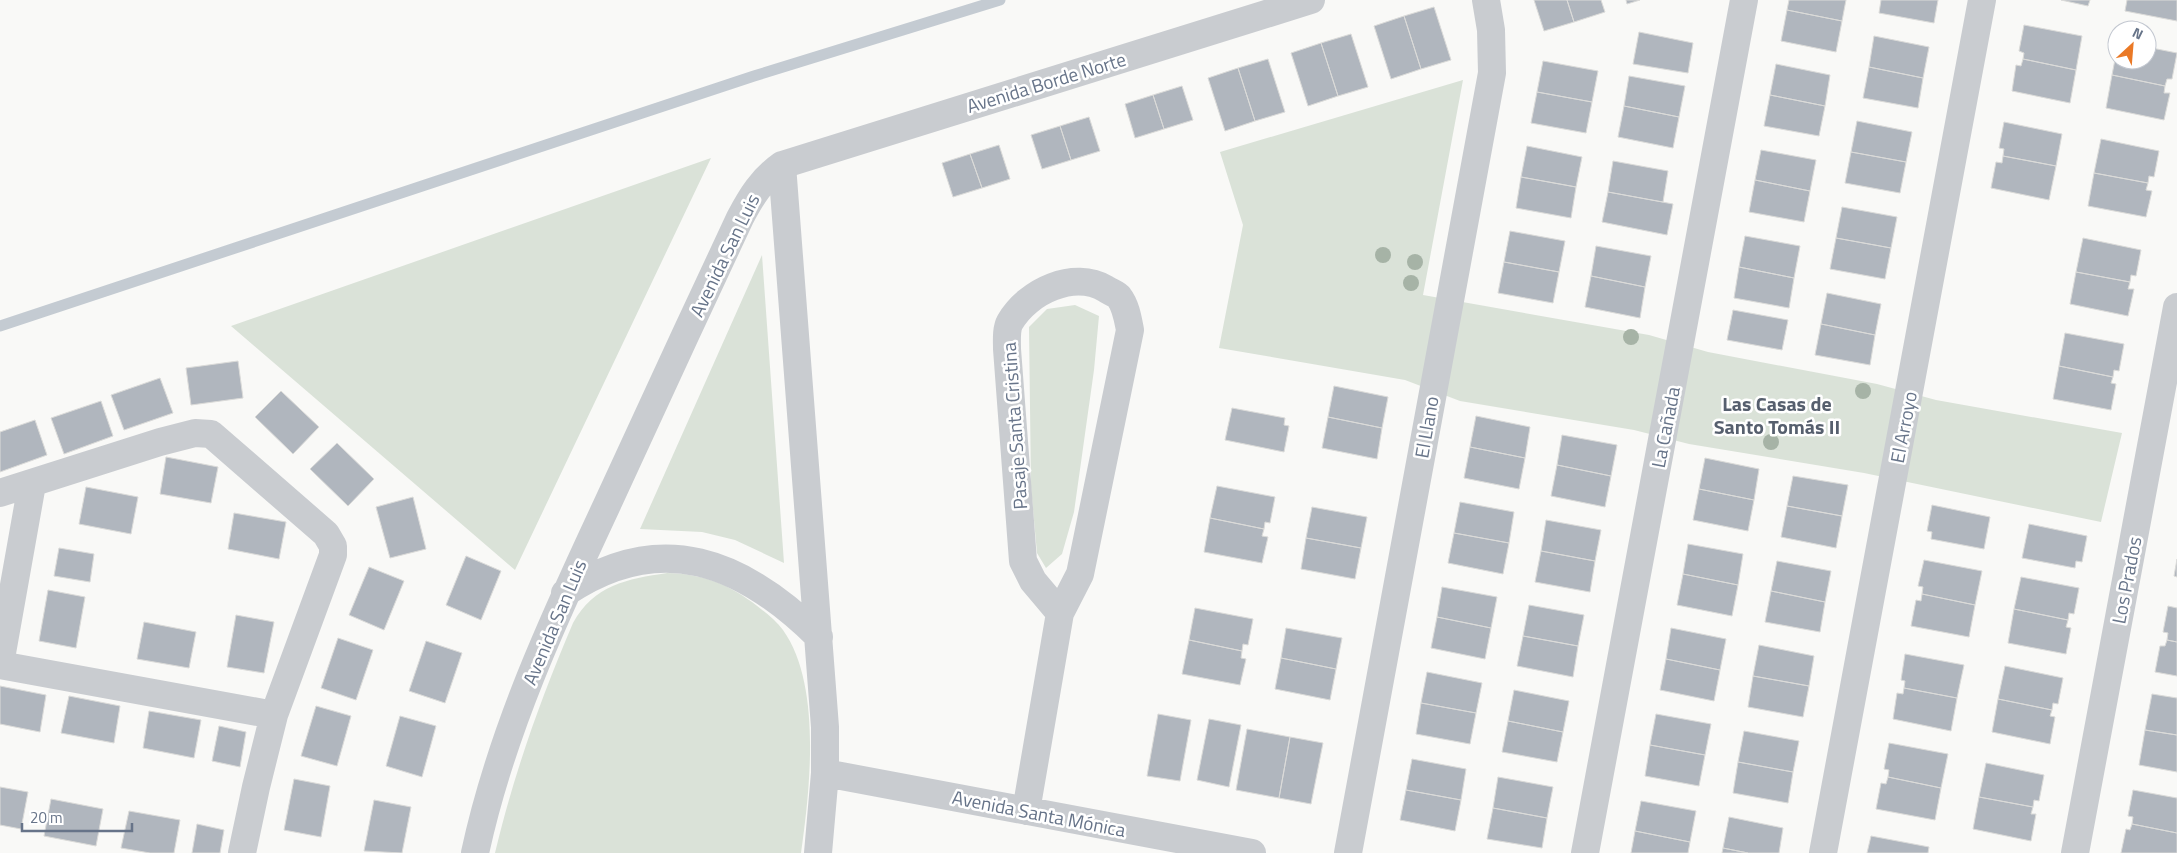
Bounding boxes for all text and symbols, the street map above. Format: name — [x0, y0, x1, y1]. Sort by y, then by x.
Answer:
north arrow — [2107, 20, 2157, 70]
text: N — [2129, 21, 2147, 44]
street label: Avenida Borde Norte — [963, 44, 1129, 120]
street label: Avenida San Luis — [682, 188, 766, 322]
street label: Pasaje Santa Cristina — [994, 341, 1034, 511]
street label: La Cañada — [1643, 384, 1687, 470]
district label: Las Casas de Santo Tomás II — [1714, 388, 1840, 442]
street label: El Arroyo — [1882, 389, 1924, 465]
street label: El Llano — [1406, 394, 1446, 460]
street label: Los Prados — [2103, 534, 2149, 626]
street label: Avenida San Luis — [514, 555, 594, 689]
street label: Avenida Santa Mónica — [950, 782, 1129, 844]
scale bar — [22, 800, 132, 832]
text: 20 m — [30, 806, 63, 829]

